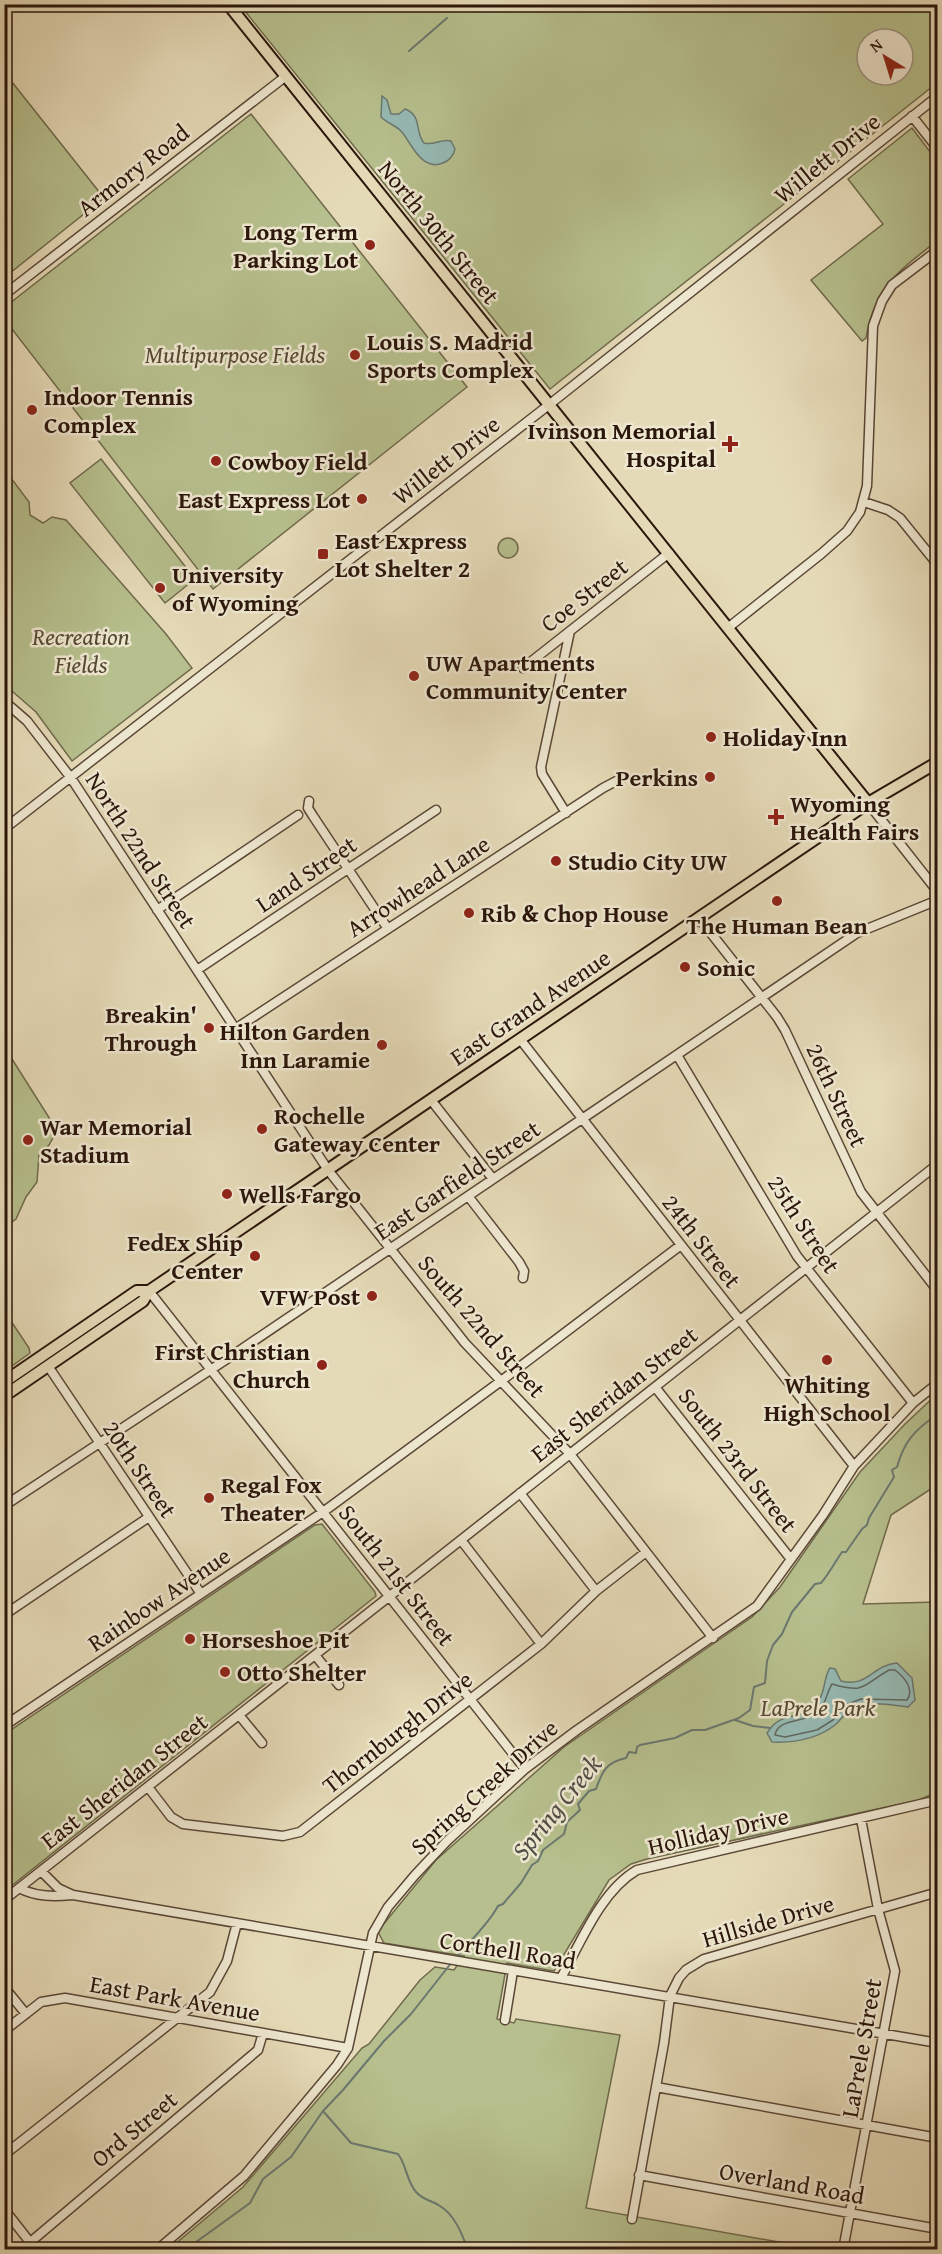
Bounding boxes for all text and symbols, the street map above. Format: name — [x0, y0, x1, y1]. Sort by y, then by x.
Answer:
north arrow — [855, 27, 915, 87]
text: N — [864, 32, 888, 58]
street label: Willett Drive — [766, 104, 888, 212]
street label: Armory Road — [70, 115, 197, 225]
street label: North 30th Street — [370, 153, 508, 312]
place label: Long Term Parking Lot — [233, 214, 358, 277]
marker: Long Term Parking Lot — [363, 238, 377, 252]
place label: Louis S. Madrid Sports Complex — [367, 324, 534, 387]
park label: Multipurpose Fields — [145, 337, 326, 372]
marker: Louis S. Madrid Sports Complex — [348, 348, 362, 362]
place label: Indoor Tennis Complex — [44, 379, 193, 442]
marker: Indoor Tennis Complex — [25, 403, 39, 417]
street label: Willett Drive — [385, 407, 507, 513]
place label: Ivinson Memorial Hospital — [527, 413, 717, 476]
marker: Ivinson Memorial Hospital — [721, 435, 739, 453]
place label: Cowboy Field — [228, 444, 368, 479]
marker: Cowboy Field — [209, 454, 223, 468]
place label: East Express Lot — [178, 482, 350, 517]
marker: East Express Lot — [355, 492, 369, 506]
place label: East Express Lot Shelter 2 — [335, 523, 470, 586]
marker: East Express Lot Shelter 2 — [316, 547, 330, 561]
street label: Coe Street — [533, 549, 636, 640]
place label: University of Wyoming — [172, 557, 299, 620]
marker: University of Wyoming — [153, 581, 167, 595]
park label: Recreation Fields — [31, 619, 130, 682]
place label: UW Apartments Community Center — [426, 645, 627, 708]
marker: UW Apartments Community Center — [407, 669, 421, 683]
place label: Holiday Inn — [723, 720, 847, 755]
marker: Holiday Inn — [704, 730, 718, 744]
place label: Perkins — [616, 760, 698, 795]
street label: North 22nd Street — [77, 765, 205, 936]
marker: Perkins — [703, 770, 717, 784]
place label: Wyoming Health Fairs — [790, 786, 919, 849]
marker: Wyoming Health Fairs — [767, 808, 785, 826]
street label: Arrowhead Lane — [339, 826, 497, 946]
street label: Land Street — [248, 827, 364, 921]
place label: Studio City UW — [568, 844, 728, 879]
marker: Studio City UW — [549, 854, 563, 868]
marker: The Human Bean — [770, 894, 784, 908]
place label: Rib & Chop House — [481, 896, 669, 931]
marker: Rib & Chop House — [462, 906, 476, 920]
place label: The Human Bean — [686, 908, 868, 943]
street label: East Grand Avenue — [443, 940, 617, 1074]
place label: Sonic — [697, 950, 755, 985]
marker: Sonic — [678, 960, 692, 974]
place label: Breakin' Through — [105, 997, 197, 1060]
place label: Hilton Garden Inn Laramie — [220, 1014, 370, 1077]
marker: Breakin' Through — [202, 1021, 216, 1035]
street label: 26th Street — [798, 1037, 877, 1153]
marker: Hilton Garden Inn Laramie — [375, 1038, 389, 1052]
place label: Rochelle Gateway Center — [274, 1098, 440, 1161]
place label: War Memorial Stadium — [40, 1109, 193, 1172]
street label: East Garfield Street — [367, 1111, 547, 1249]
marker: Rochelle Gateway Center — [255, 1122, 269, 1136]
marker: War Memorial Stadium — [21, 1133, 35, 1147]
street label: 25th Street — [759, 1168, 849, 1281]
place label: Wells Fargo — [239, 1177, 361, 1212]
street label: 24th Street — [654, 1186, 750, 1296]
marker: Wells Fargo — [220, 1187, 234, 1201]
place label: FedEx Ship Center — [127, 1225, 243, 1288]
street label: South 22nd Street — [410, 1247, 554, 1406]
marker: FedEx Ship Center — [248, 1249, 262, 1263]
place label: VFW Post — [260, 1279, 360, 1314]
marker: VFW Post — [365, 1289, 379, 1303]
street label: East Sheridan Street — [523, 1317, 705, 1470]
place label: First Christian Church — [155, 1334, 310, 1397]
marker: Whiting High School — [820, 1353, 834, 1367]
marker: First Christian Church — [315, 1358, 329, 1372]
place label: Whiting High School — [764, 1367, 891, 1430]
street label: South 23rd Street — [670, 1380, 806, 1540]
street label: 20th Street — [94, 1413, 186, 1525]
place label: Regal Fox Theater — [221, 1467, 322, 1530]
marker: Regal Fox Theater — [202, 1491, 216, 1505]
street label: South 21st Street — [330, 1497, 464, 1654]
street label: Rainbow Avenue — [81, 1538, 237, 1660]
place label: Horseshoe Pit — [202, 1622, 349, 1657]
marker: Horseshoe Pit — [183, 1632, 197, 1646]
place label: Otto Shelter — [237, 1655, 366, 1690]
street label: Thornburgh Drive — [314, 1662, 480, 1802]
marker: Otto Shelter — [218, 1665, 232, 1679]
park label: LaPrele Park — [760, 1690, 875, 1725]
street label: East Sheridan Street — [33, 1704, 215, 1857]
street label: Spring Creek Drive — [404, 1713, 564, 1861]
water label: Spring Creek — [504, 1748, 608, 1866]
street label: Holliday Drive — [644, 1798, 792, 1864]
street label: Hillside Drive — [698, 1885, 838, 1957]
street label: Corthell Road — [437, 1922, 579, 1978]
street label: East Park Avenue — [87, 1966, 263, 2030]
street label: LaPrele Street — [832, 1975, 891, 2120]
street label: Ord Street — [83, 2082, 185, 2176]
street label: Overland Road — [717, 2153, 868, 2213]

